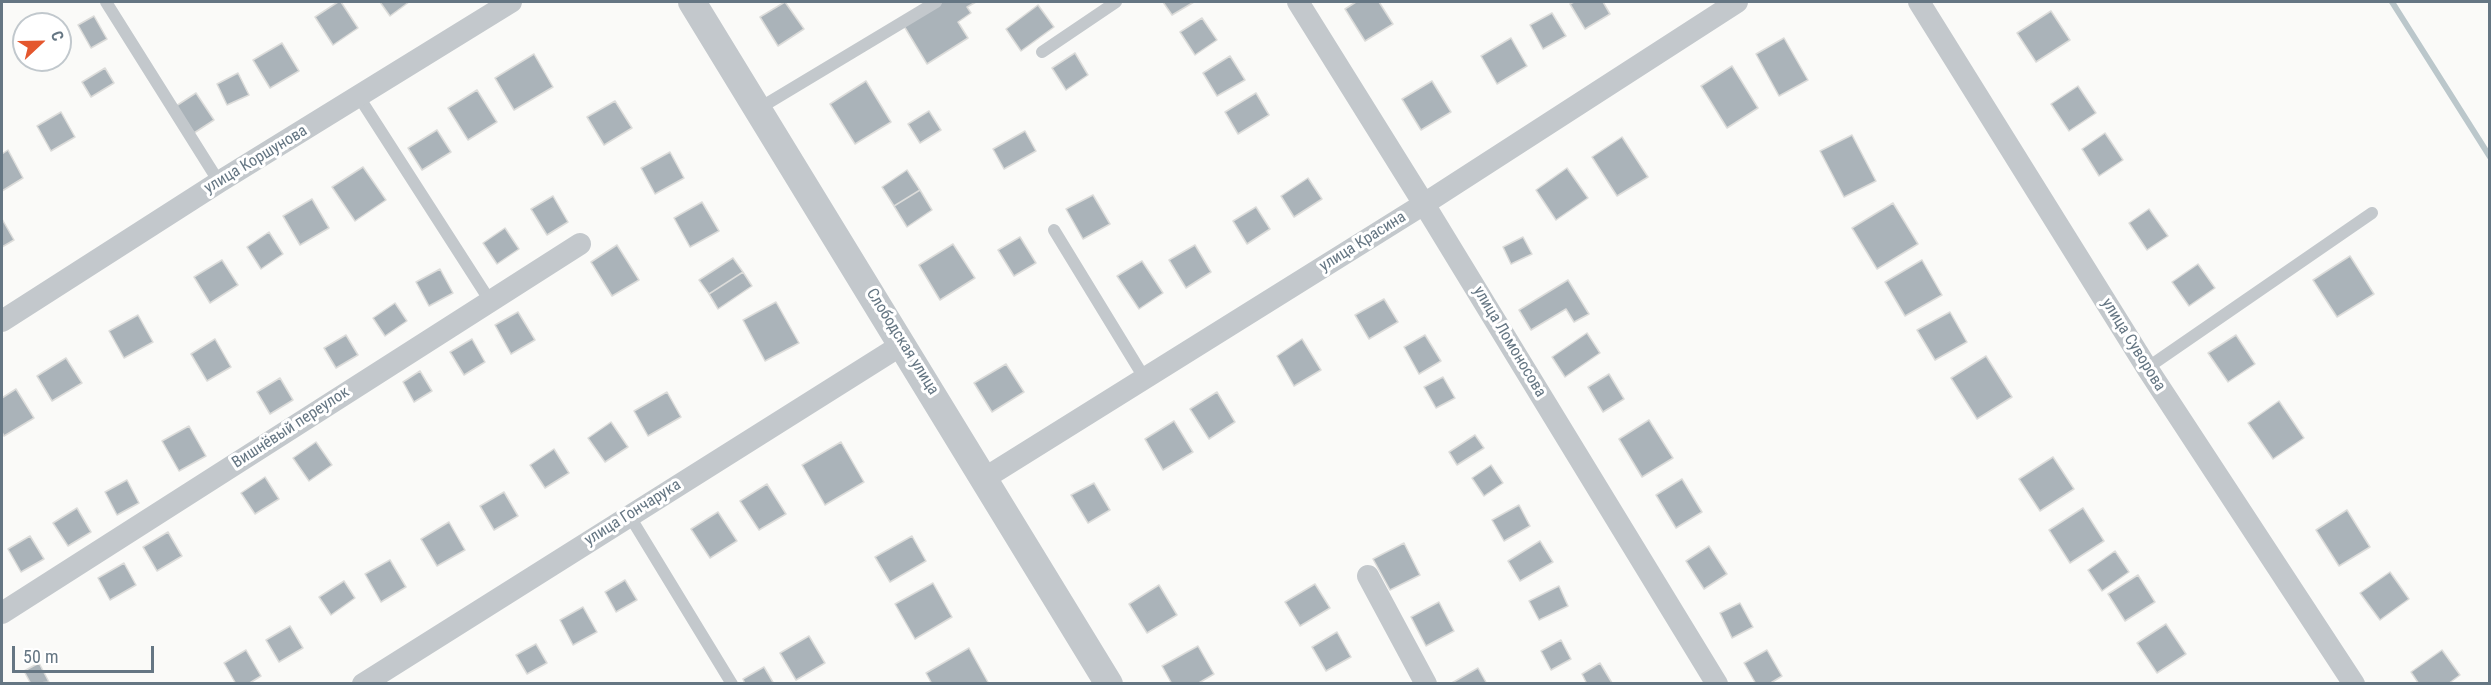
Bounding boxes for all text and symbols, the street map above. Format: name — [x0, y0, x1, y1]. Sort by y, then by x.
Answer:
north arrow — [12, 12, 72, 72]
text: С — [47, 28, 68, 44]
street label: улица Коршунова — [201, 122, 311, 198]
street label: улица Красина — [1316, 208, 1410, 276]
street label: улица Ломоносова — [1468, 283, 1550, 401]
street label: Слободская улица — [862, 285, 942, 399]
street label: улица Суворова — [2097, 295, 2169, 395]
street label: Вишнёвый переулок — [229, 383, 353, 473]
street label: улица Гончарука — [581, 476, 685, 550]
scale bar — [15, 634, 158, 672]
text: 50 m — [23, 646, 58, 667]

